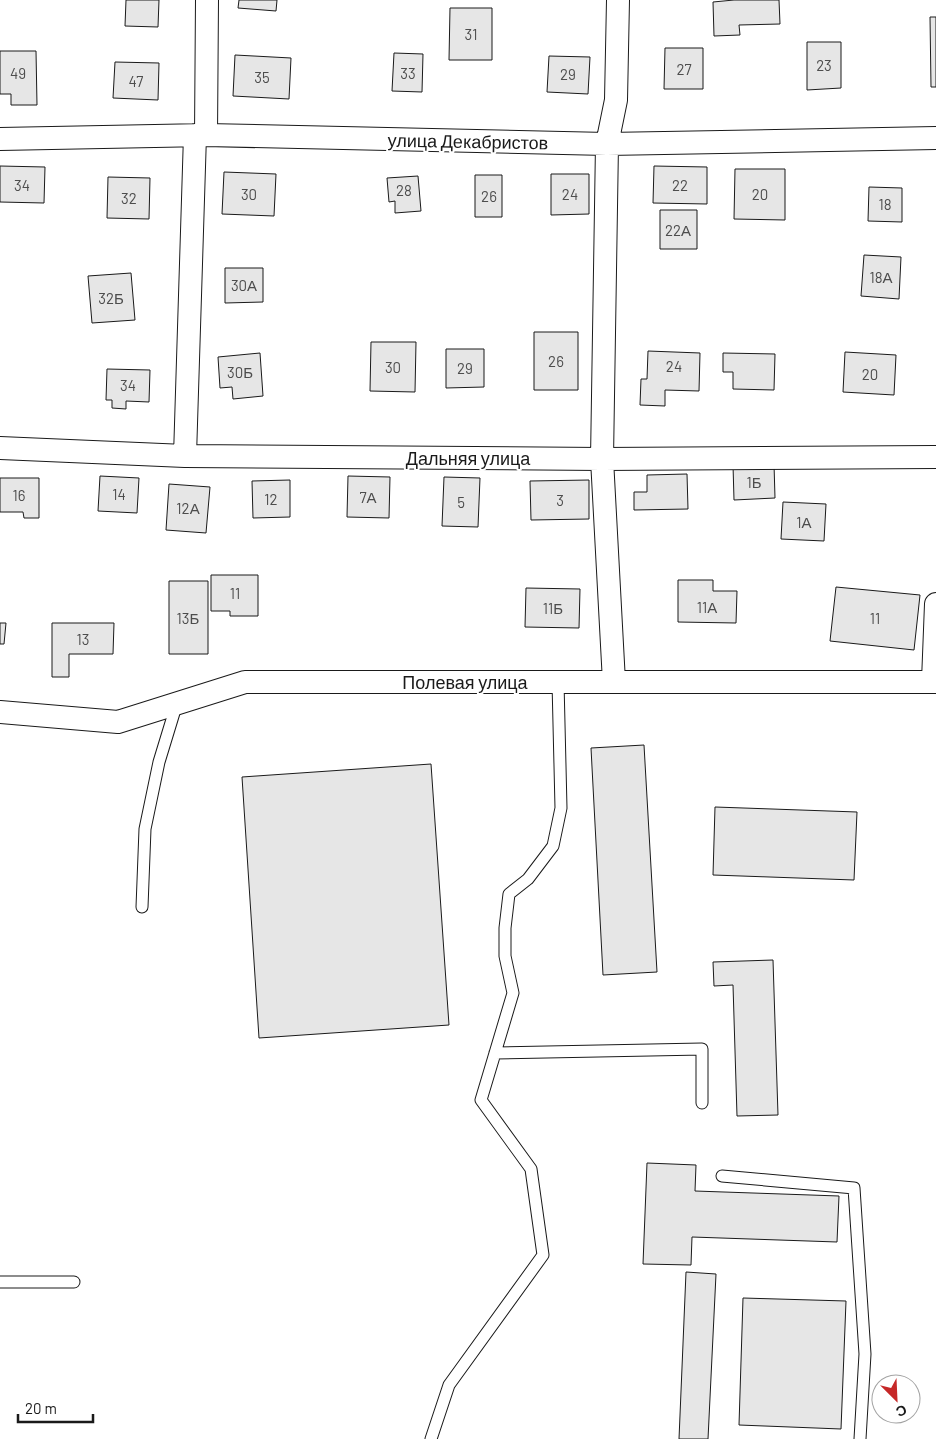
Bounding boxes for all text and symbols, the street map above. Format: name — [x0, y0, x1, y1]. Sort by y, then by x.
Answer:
house number: 31 — [465, 25, 477, 43]
house number: 23 — [816, 56, 832, 74]
house number: 27 — [676, 60, 692, 78]
house number: 49 — [10, 64, 26, 82]
house number: 33 — [400, 64, 416, 82]
house number: 29 — [560, 65, 576, 83]
house number: 35 — [254, 68, 270, 86]
house number: 47 — [129, 72, 143, 90]
street label: улица Декабристов — [388, 129, 548, 153]
house number: 34 — [14, 176, 30, 194]
house number: 22 — [672, 176, 688, 194]
house number: 28 — [396, 181, 412, 199]
house number: 30 — [241, 185, 257, 203]
house number: 24 — [562, 185, 578, 203]
house number: 20 — [752, 185, 768, 203]
house number: 26 — [481, 187, 497, 205]
house number: 32 — [121, 189, 137, 207]
house number: 18 — [878, 195, 892, 213]
house number: 22А — [665, 221, 691, 239]
house number: 18А — [869, 268, 893, 286]
house number: 30А — [231, 276, 257, 294]
house number: 32Б — [98, 289, 124, 307]
house number: 26 — [548, 352, 564, 370]
house number: 24 — [666, 357, 682, 375]
house number: 30 — [385, 358, 401, 376]
house number: 29 — [457, 359, 473, 377]
house number: 30Б — [227, 363, 253, 381]
house number: 20 — [862, 365, 878, 383]
house number: 34 — [120, 376, 136, 394]
street label: Дальняя улица — [406, 447, 531, 469]
house number: 1Б — [746, 473, 762, 491]
house number: 14 — [112, 485, 126, 503]
house number: 16 — [13, 486, 25, 504]
house number: 7А — [359, 488, 377, 506]
house number: 12 — [264, 490, 278, 508]
house number: 3 — [556, 491, 564, 509]
house number: 5 — [457, 493, 465, 511]
house number: 12А — [176, 499, 200, 517]
house number: 1А — [796, 513, 812, 531]
house number: 11 — [230, 584, 240, 602]
house number: 11А — [697, 598, 717, 616]
house number: 11Б — [543, 599, 563, 617]
house number: 13Б — [177, 609, 200, 627]
house number: 11 — [870, 609, 880, 627]
house number: 13 — [77, 630, 89, 648]
street label: Полевая улица — [402, 671, 529, 693]
north arrow — [871, 1374, 921, 1424]
scale bar — [18, 1392, 92, 1424]
text: 20 m — [25, 1399, 57, 1417]
text: С — [893, 1402, 910, 1421]

